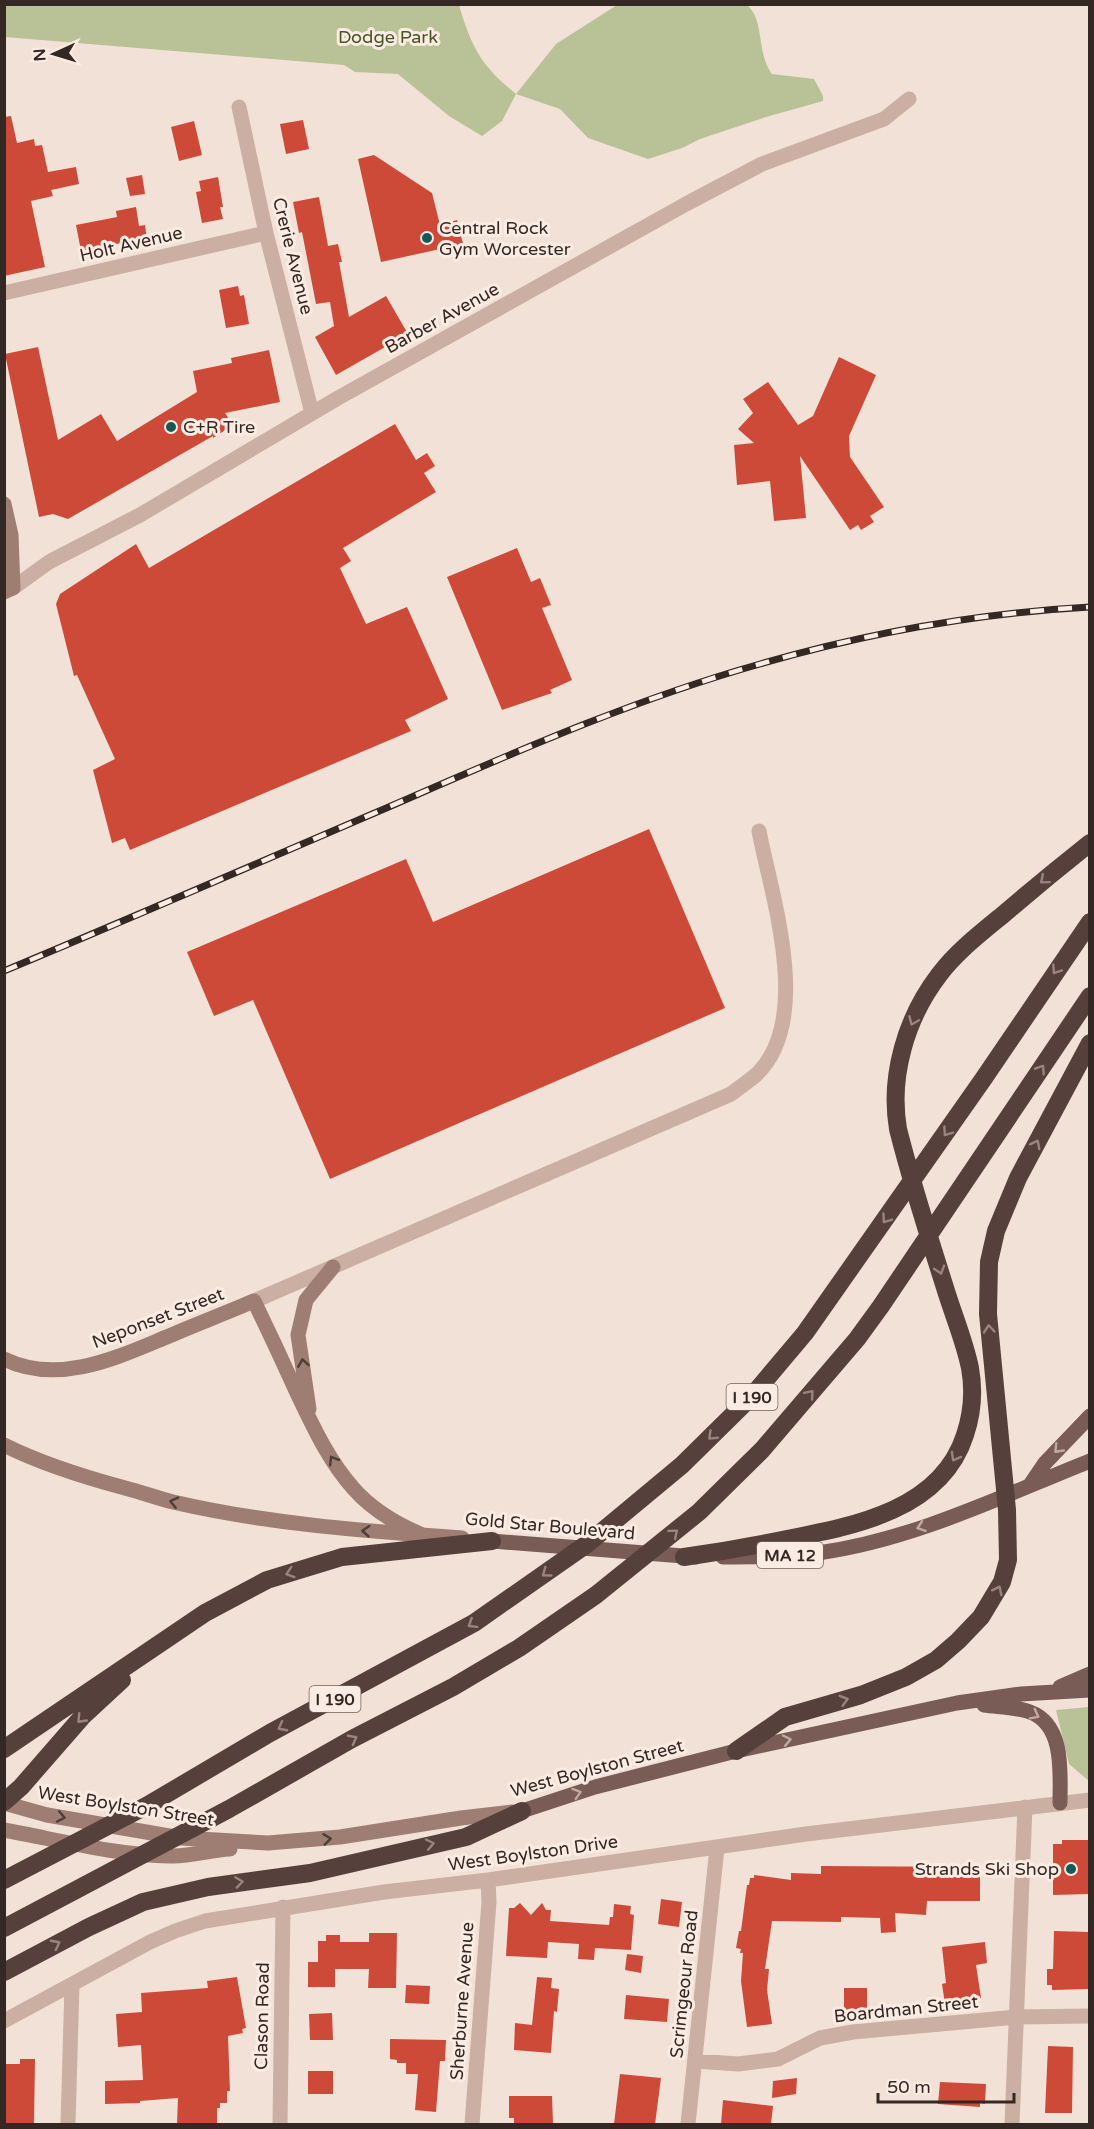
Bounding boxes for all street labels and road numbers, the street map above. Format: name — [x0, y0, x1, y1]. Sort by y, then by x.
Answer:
street label: Crerie Avenue — [268, 195, 318, 317]
street label: Holt Avenue — [77, 222, 185, 266]
street label: Barber Avenue — [381, 278, 503, 358]
street label: Neponset Street — [89, 1283, 227, 1353]
road number: I 190 — [726, 1384, 777, 1410]
street label: Gold Star Boulevard — [464, 1508, 636, 1544]
road number: MA 12 — [757, 1542, 823, 1568]
road number: I 190 — [310, 1686, 360, 1712]
street label: West Boylston Street — [508, 1734, 686, 1802]
street label: West Boylston Street — [36, 1781, 216, 1831]
street label: West Boylston Drive — [447, 1830, 619, 1876]
street label: Scrimgeour Road — [665, 1909, 703, 2059]
street label: Sherburne Avenue — [446, 1921, 478, 2081]
street label: Clason Road — [250, 1962, 274, 2070]
street label: Boardman Street — [833, 1990, 979, 2028]

